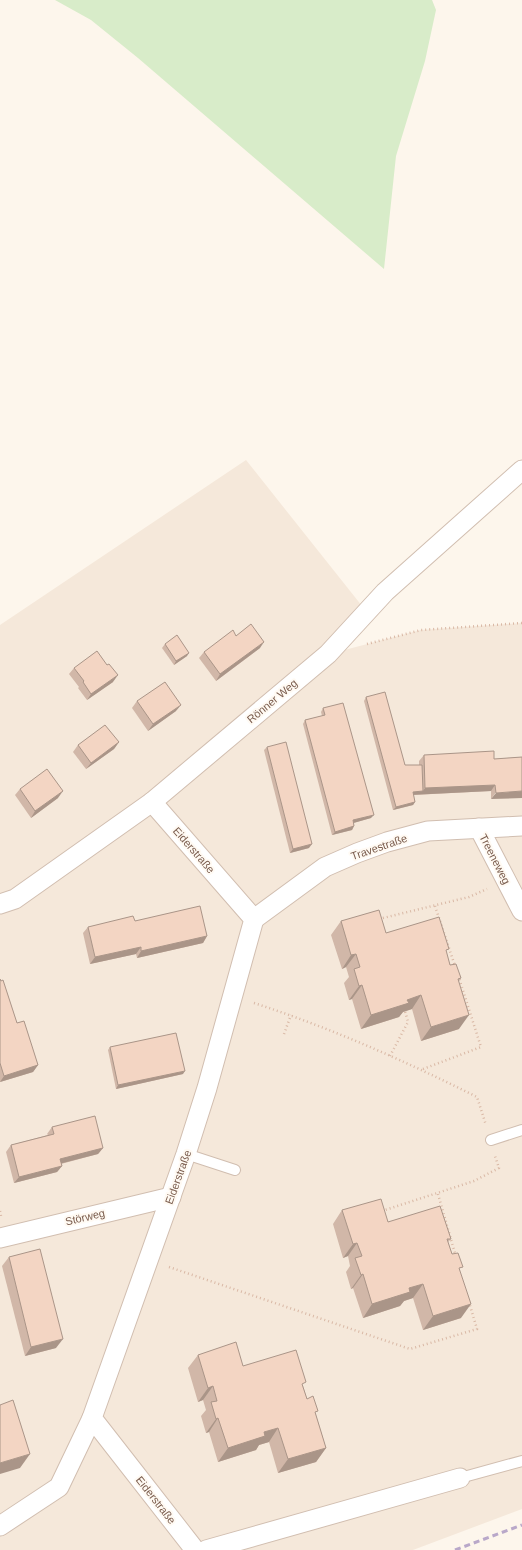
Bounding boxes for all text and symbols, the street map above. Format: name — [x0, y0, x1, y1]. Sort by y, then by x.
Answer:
street label: Rönner Weg — [245, 677, 299, 725]
street label: Eiderstraße — [171, 825, 217, 875]
street label: Travestraße — [349, 832, 409, 862]
street label: Treeneweg — [477, 832, 513, 886]
street label: Eiderstraße — [163, 1148, 193, 1206]
street label: Störweg — [64, 1207, 106, 1227]
street label: Eiderstraße — [134, 1474, 178, 1526]

